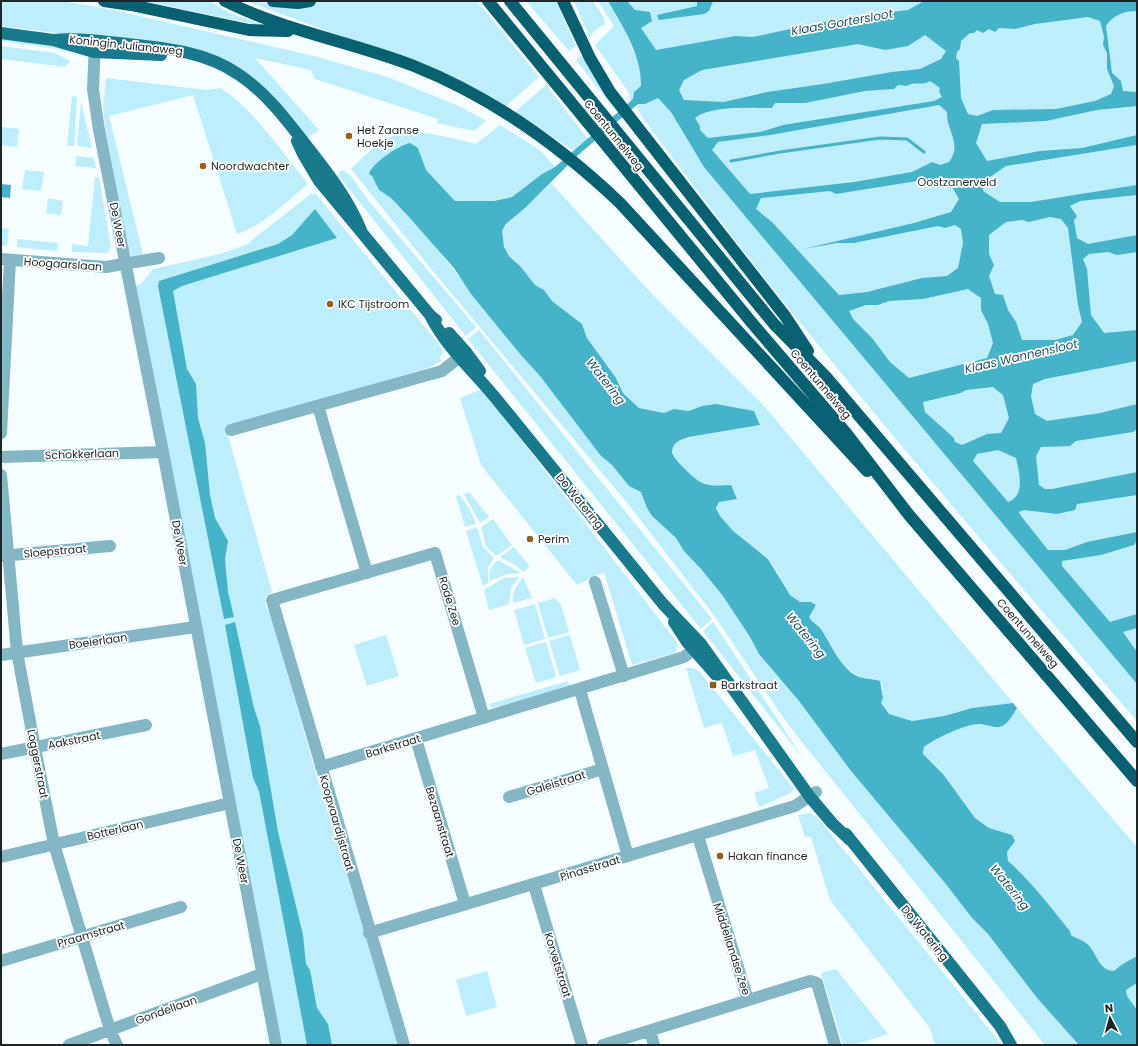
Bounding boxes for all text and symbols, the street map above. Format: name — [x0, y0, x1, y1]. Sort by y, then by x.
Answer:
water label: Klaas Gortersloot — [790, 5, 895, 39]
street label: Koningin Julianaweg — [68, 31, 184, 59]
street label: Coentunnelweg — [580, 96, 648, 174]
place label: Het Zaanse Hoekje — [357, 122, 419, 151]
marker: Het Zaanse Hoekje — [344, 131, 354, 141]
place label: Noordwachter — [211, 158, 289, 174]
marker: Noordwachter — [198, 161, 208, 171]
park label: Oostzanerveld — [918, 174, 996, 190]
street label: De Weer — [106, 201, 130, 249]
street label: Hoogaarslaan — [23, 253, 103, 275]
place label: IKC Tijstroom — [338, 296, 409, 312]
marker: IKC Tijstroom — [325, 299, 335, 309]
water label: Klaas Wannensloot — [963, 335, 1080, 377]
street label: Coentunnelweg — [787, 345, 855, 423]
water label: Watering — [582, 354, 630, 408]
street label: Schokkerlaan — [45, 445, 119, 463]
street label: De Watering — [552, 470, 608, 532]
street label: De Weer — [168, 519, 192, 567]
place label: Perim — [538, 531, 569, 547]
marker: Perim — [525, 534, 535, 544]
street label: Sloepstraat — [23, 540, 87, 562]
street label: Rode Zee — [435, 575, 465, 628]
street label: Coentunnelweg — [993, 595, 1063, 671]
water label: Watering — [782, 608, 830, 662]
street label: Boeierlaan — [68, 629, 128, 653]
place label: Barkstraat — [721, 677, 778, 693]
marker: Barkstraat — [708, 680, 718, 690]
street label: Aakstraat — [46, 727, 102, 753]
street label: Loggerstraat — [23, 728, 53, 800]
street label: Barkstraat — [364, 730, 422, 762]
street label: Galeistraat — [525, 766, 587, 800]
street label: Koopvaardijstraat — [316, 773, 358, 873]
street label: Bezaanstraat — [422, 785, 458, 859]
street label: Botterlaan — [85, 816, 145, 844]
street label: De Weer — [229, 837, 253, 885]
place label: Hakan finance — [728, 848, 808, 864]
street label: Pinasstraat — [558, 851, 622, 885]
marker: Hakan finance — [715, 851, 725, 861]
water label: Watering — [986, 860, 1034, 914]
street label: Middellandse Zee — [710, 901, 755, 997]
street label: De Watering — [897, 902, 953, 964]
street label: Praamstraat — [55, 917, 127, 951]
street label: Korvetstraat — [540, 930, 576, 1000]
street label: Gondellaan — [133, 992, 199, 1028]
north arrow — [1090, 998, 1130, 1038]
text: N — [1104, 1000, 1114, 1016]

